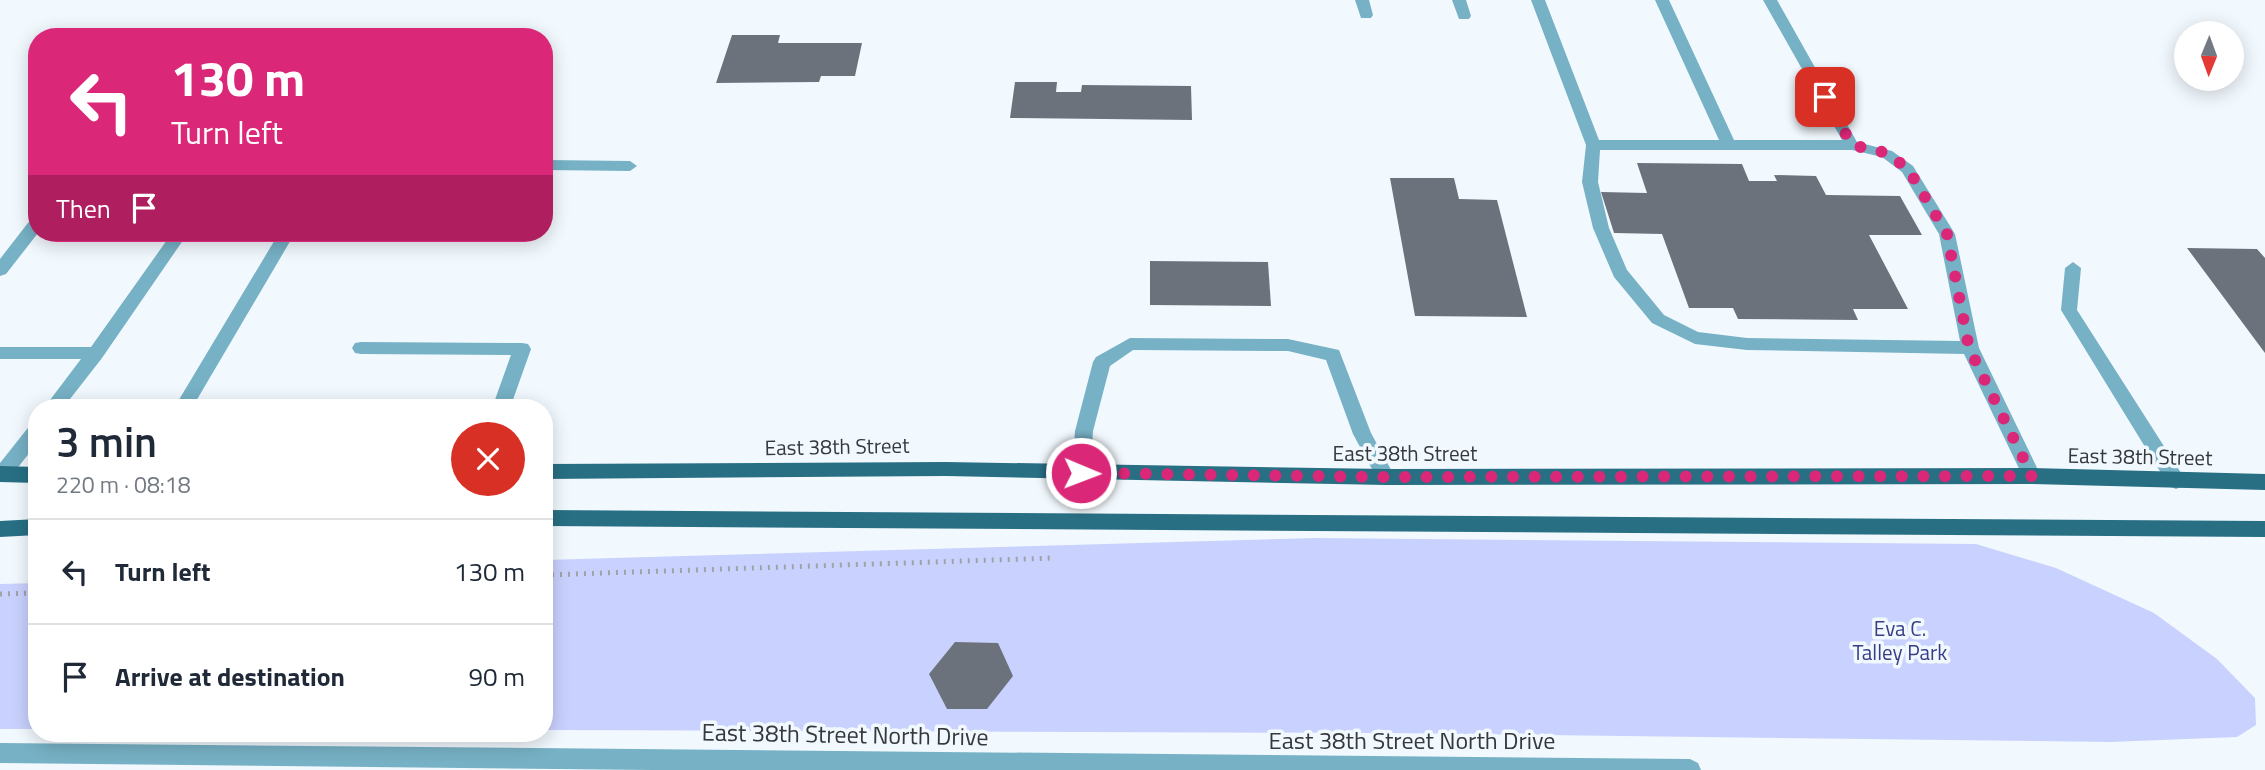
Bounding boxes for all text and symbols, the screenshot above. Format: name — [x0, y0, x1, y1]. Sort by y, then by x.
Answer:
north arrow — [2174, 21, 2244, 91]
map controls — [2174, 21, 2244, 91]
text: 130 m — [171, 40, 305, 115]
icon: left — [56, 56, 147, 147]
pin — [1795, 67, 1855, 127]
icon: arrive — [1806, 78, 1844, 116]
text: Turn left — [171, 108, 283, 156]
text: Then — [56, 189, 111, 228]
icon: arrive — [125, 189, 163, 227]
text: 3 min — [56, 409, 157, 473]
button: close — [451, 422, 525, 496]
street label: East 38th Street — [764, 429, 910, 463]
position arrow — [1044, 436, 1118, 510]
street label: East 38th Street — [1333, 437, 1478, 469]
street label: East 38th Street — [2067, 439, 2213, 473]
text: 220 m · 08:18 — [56, 467, 191, 502]
text: Turn left — [115, 552, 210, 591]
text: 130 m — [454, 552, 525, 591]
icon: left — [56, 553, 94, 591]
park label: Eva C. Talley Park — [1853, 612, 1947, 668]
text: Arrive at destination — [115, 657, 345, 696]
text: 90 m — [468, 657, 525, 696]
icon: arrive — [56, 658, 94, 696]
street label: East 38th Street North Drive — [701, 713, 989, 755]
street label: East 38th Street North Drive — [1269, 722, 1555, 758]

